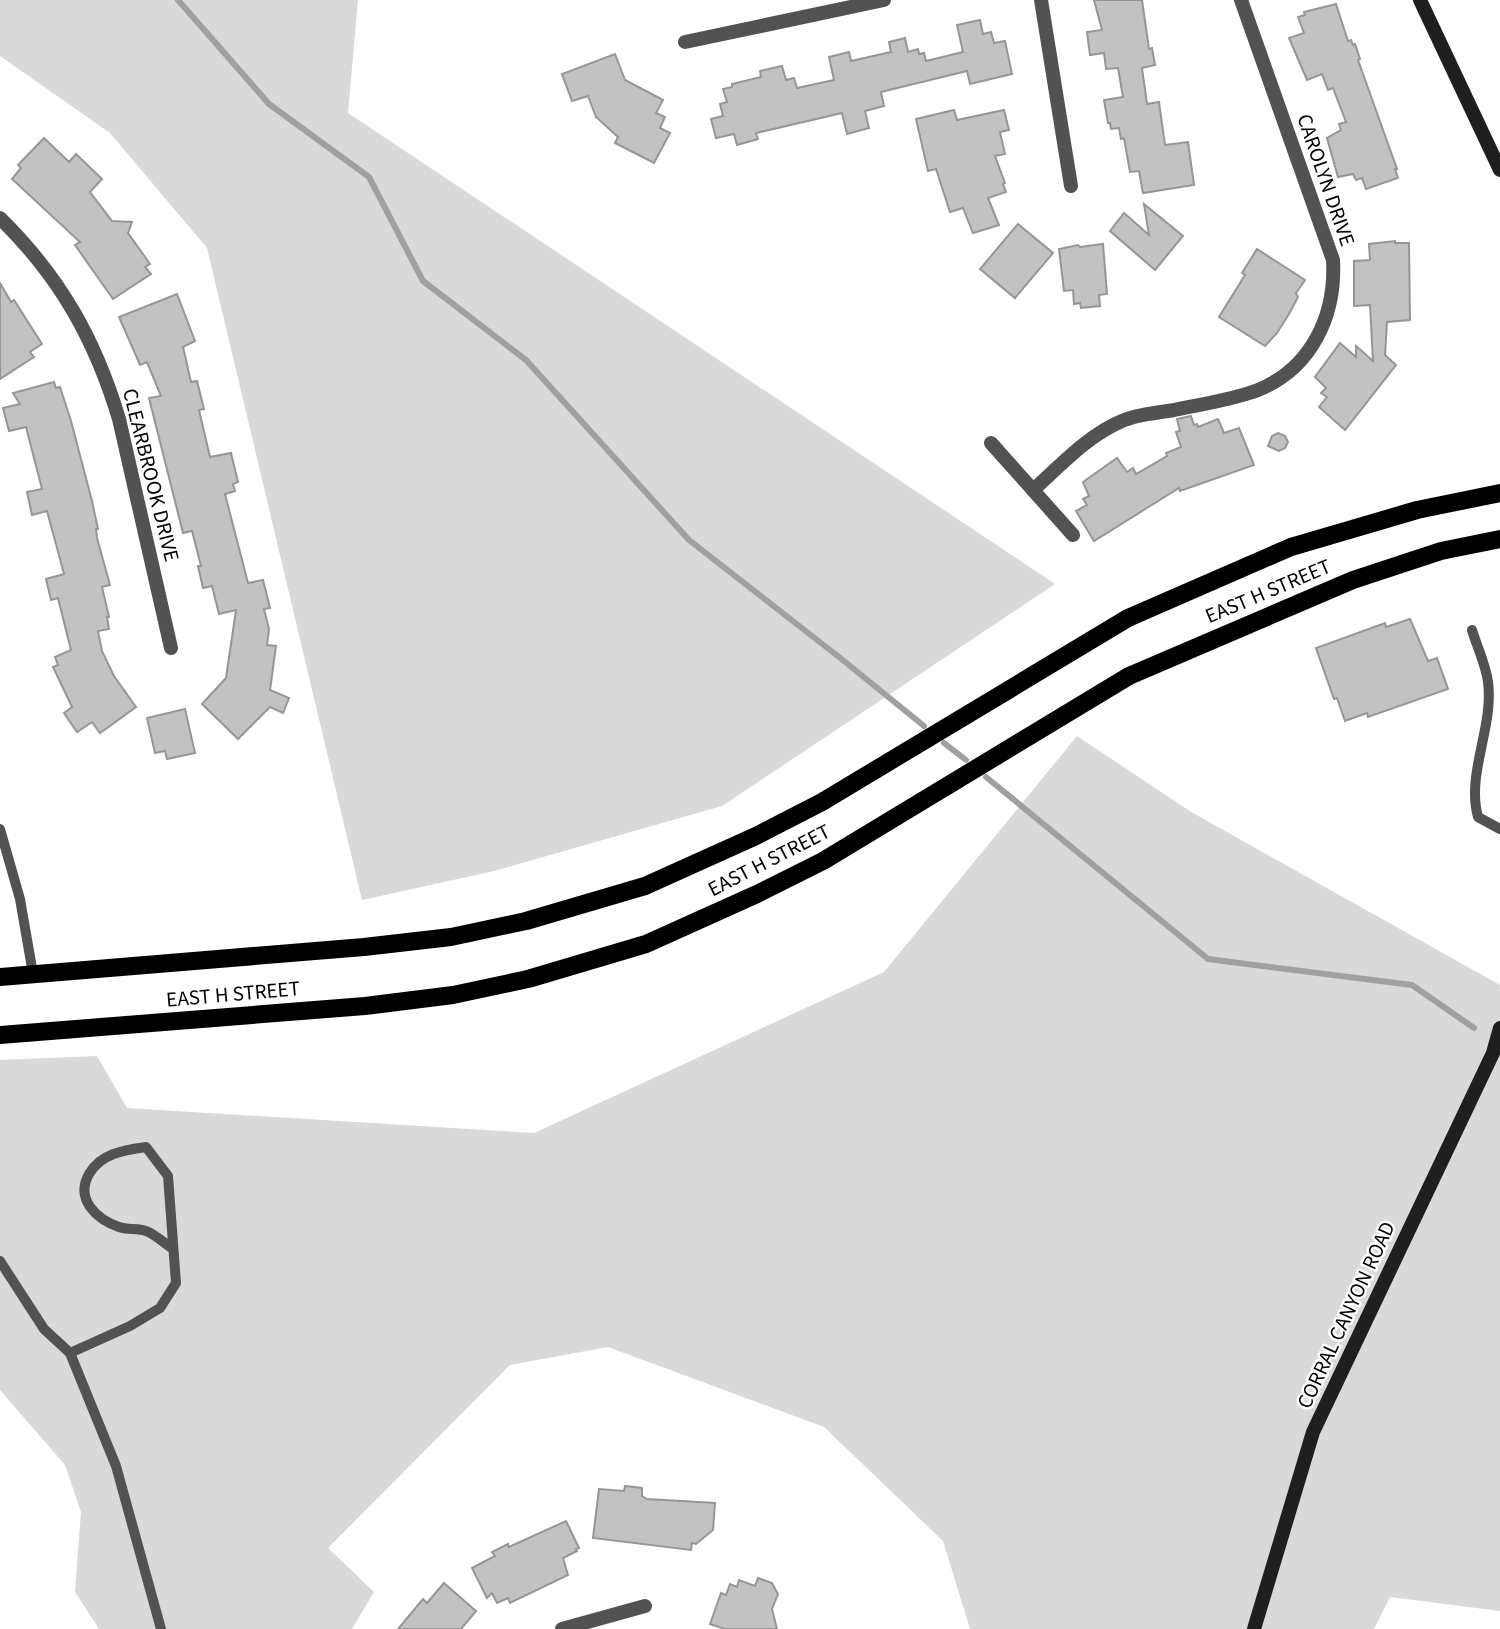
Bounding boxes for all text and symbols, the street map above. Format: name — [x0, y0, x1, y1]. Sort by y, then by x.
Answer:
street label: CAROLYN DRIVE — [1289, 110, 1363, 250]
street label: CLEARBROOK DRIVE — [115, 385, 187, 565]
street label: EAST H STREET — [1200, 551, 1336, 631]
street label: EAST H STREET — [702, 816, 836, 904]
street label: EAST H STREET — [165, 973, 301, 1015]
street label: CORRAL CANYON ROAD — [1289, 1216, 1403, 1414]

